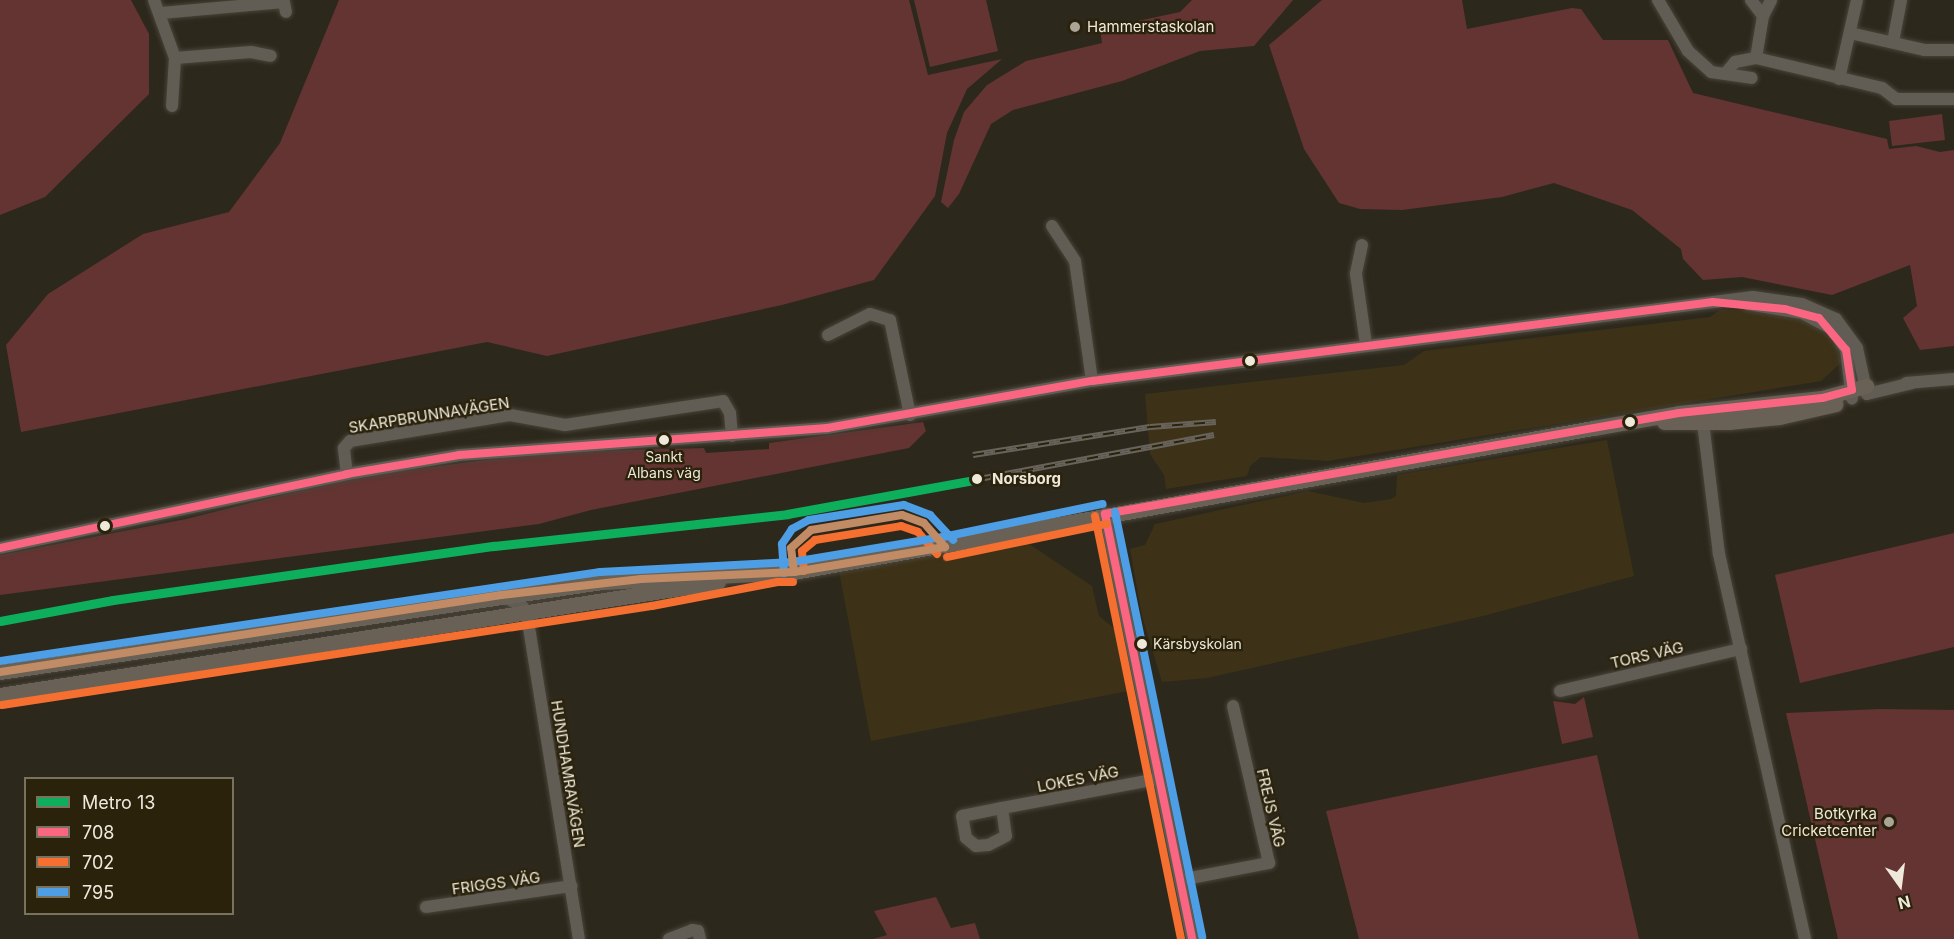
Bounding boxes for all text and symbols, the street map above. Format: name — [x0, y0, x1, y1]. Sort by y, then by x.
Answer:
place label: Hammerstaskolan — [1087, 18, 1214, 36]
marker: Hammerstaskolan — [1068, 20, 1082, 34]
unlabelled marker — [1244, 355, 1256, 367]
street label: SKARPBRUNNAVÄGEN — [347, 393, 511, 437]
unlabelled marker — [1624, 416, 1636, 428]
marker: Sankt Albans väg — [658, 434, 670, 446]
place label: Sankt Albans väg — [627, 449, 701, 482]
marker: Norsborg — [967, 469, 987, 489]
place label: Norsborg — [992, 470, 1061, 488]
unlabelled marker — [99, 520, 111, 532]
place label: Kärsbyskolan — [1153, 636, 1242, 652]
marker: Kärsbyskolan — [1136, 638, 1148, 650]
street label: TORS VÄG — [1609, 638, 1685, 672]
street label: HUNDHAMRAVÄGEN — [547, 699, 589, 849]
street label: LOKES VÄG — [1036, 762, 1120, 796]
street label: FREJS VÄG — [1253, 767, 1289, 849]
legend — [24, 777, 234, 915]
text: Metro 13 — [82, 792, 155, 813]
place label: Botkyrka Cricketcenter — [1781, 804, 1877, 839]
marker: Botkyrka Cricketcenter — [1882, 815, 1896, 829]
text: 708 — [82, 822, 114, 843]
text: 702 — [82, 852, 114, 873]
north arrow — [1870, 855, 1930, 915]
street label: FRIGGS VÄG — [451, 868, 541, 898]
text: 795 — [82, 882, 114, 903]
text: N — [1896, 891, 1913, 914]

